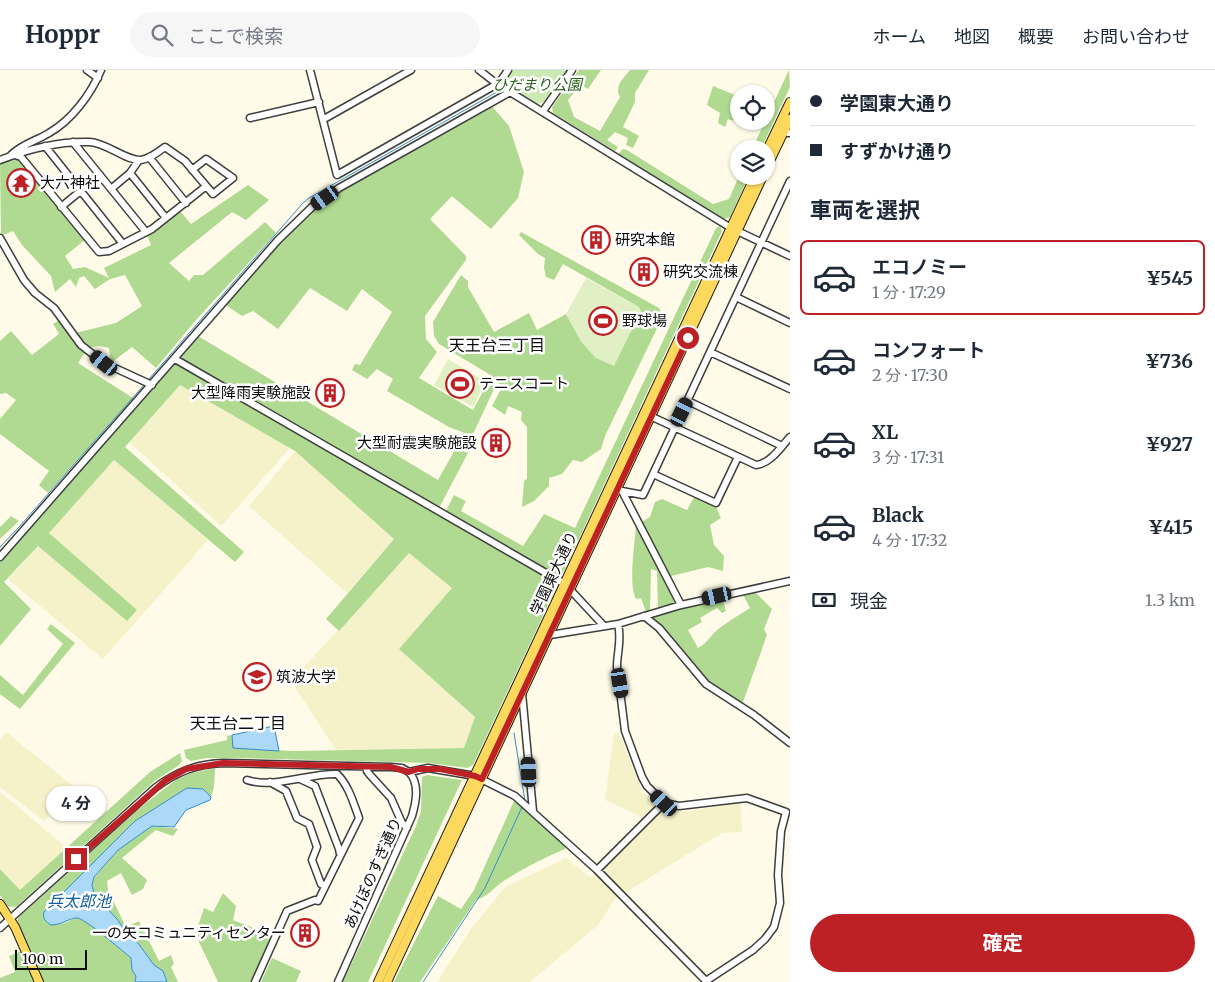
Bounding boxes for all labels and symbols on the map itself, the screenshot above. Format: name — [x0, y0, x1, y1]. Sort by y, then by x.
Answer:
park label: ひだまり公園 — [492, 75, 584, 94]
temple icon: 大六神社 — [6, 168, 36, 198]
place label: 大六神社 — [40, 173, 100, 192]
car — [308, 183, 341, 213]
building icon: 研究本館 — [581, 225, 611, 255]
place label: 研究本館 — [615, 230, 675, 249]
building icon: 研究交流棟 — [629, 257, 659, 287]
place label: 研究交流棟 — [663, 262, 738, 281]
sports icon: 野球場 — [588, 306, 618, 336]
place label: 野球場 — [622, 311, 667, 330]
route start — [677, 327, 699, 349]
district label: 天王台三丁目 — [449, 335, 545, 355]
car — [87, 348, 120, 378]
sports icon: テニスコート — [445, 369, 475, 399]
place label: テニスコート — [479, 374, 569, 393]
building icon: 大型降雨実験施設 — [315, 378, 345, 408]
place label: 大型降雨実験施設 — [191, 383, 311, 402]
car — [668, 395, 695, 429]
building icon: 大型耐震実験施設 — [481, 428, 511, 458]
place label: 大型耐震実験施設 — [357, 433, 477, 452]
street label: 学園東大通り — [526, 528, 581, 618]
car — [700, 585, 733, 607]
school or university icon: 筑波大学 — [242, 662, 272, 692]
place label: 筑波大学 — [276, 667, 336, 686]
car — [610, 667, 629, 699]
district label: 天王台二丁目 — [190, 713, 286, 733]
car — [520, 757, 537, 787]
callout: 4 分 — [46, 786, 106, 822]
car — [647, 787, 680, 819]
street label: あけぼのすぎ通り — [339, 814, 406, 931]
route end — [65, 848, 87, 870]
water label: 兵太郎池 — [47, 891, 113, 911]
building icon: 一の矢コミュニティセンター — [290, 918, 320, 948]
place label: 一の矢コミュニティセンター — [92, 923, 286, 942]
scale bar — [15, 947, 88, 970]

